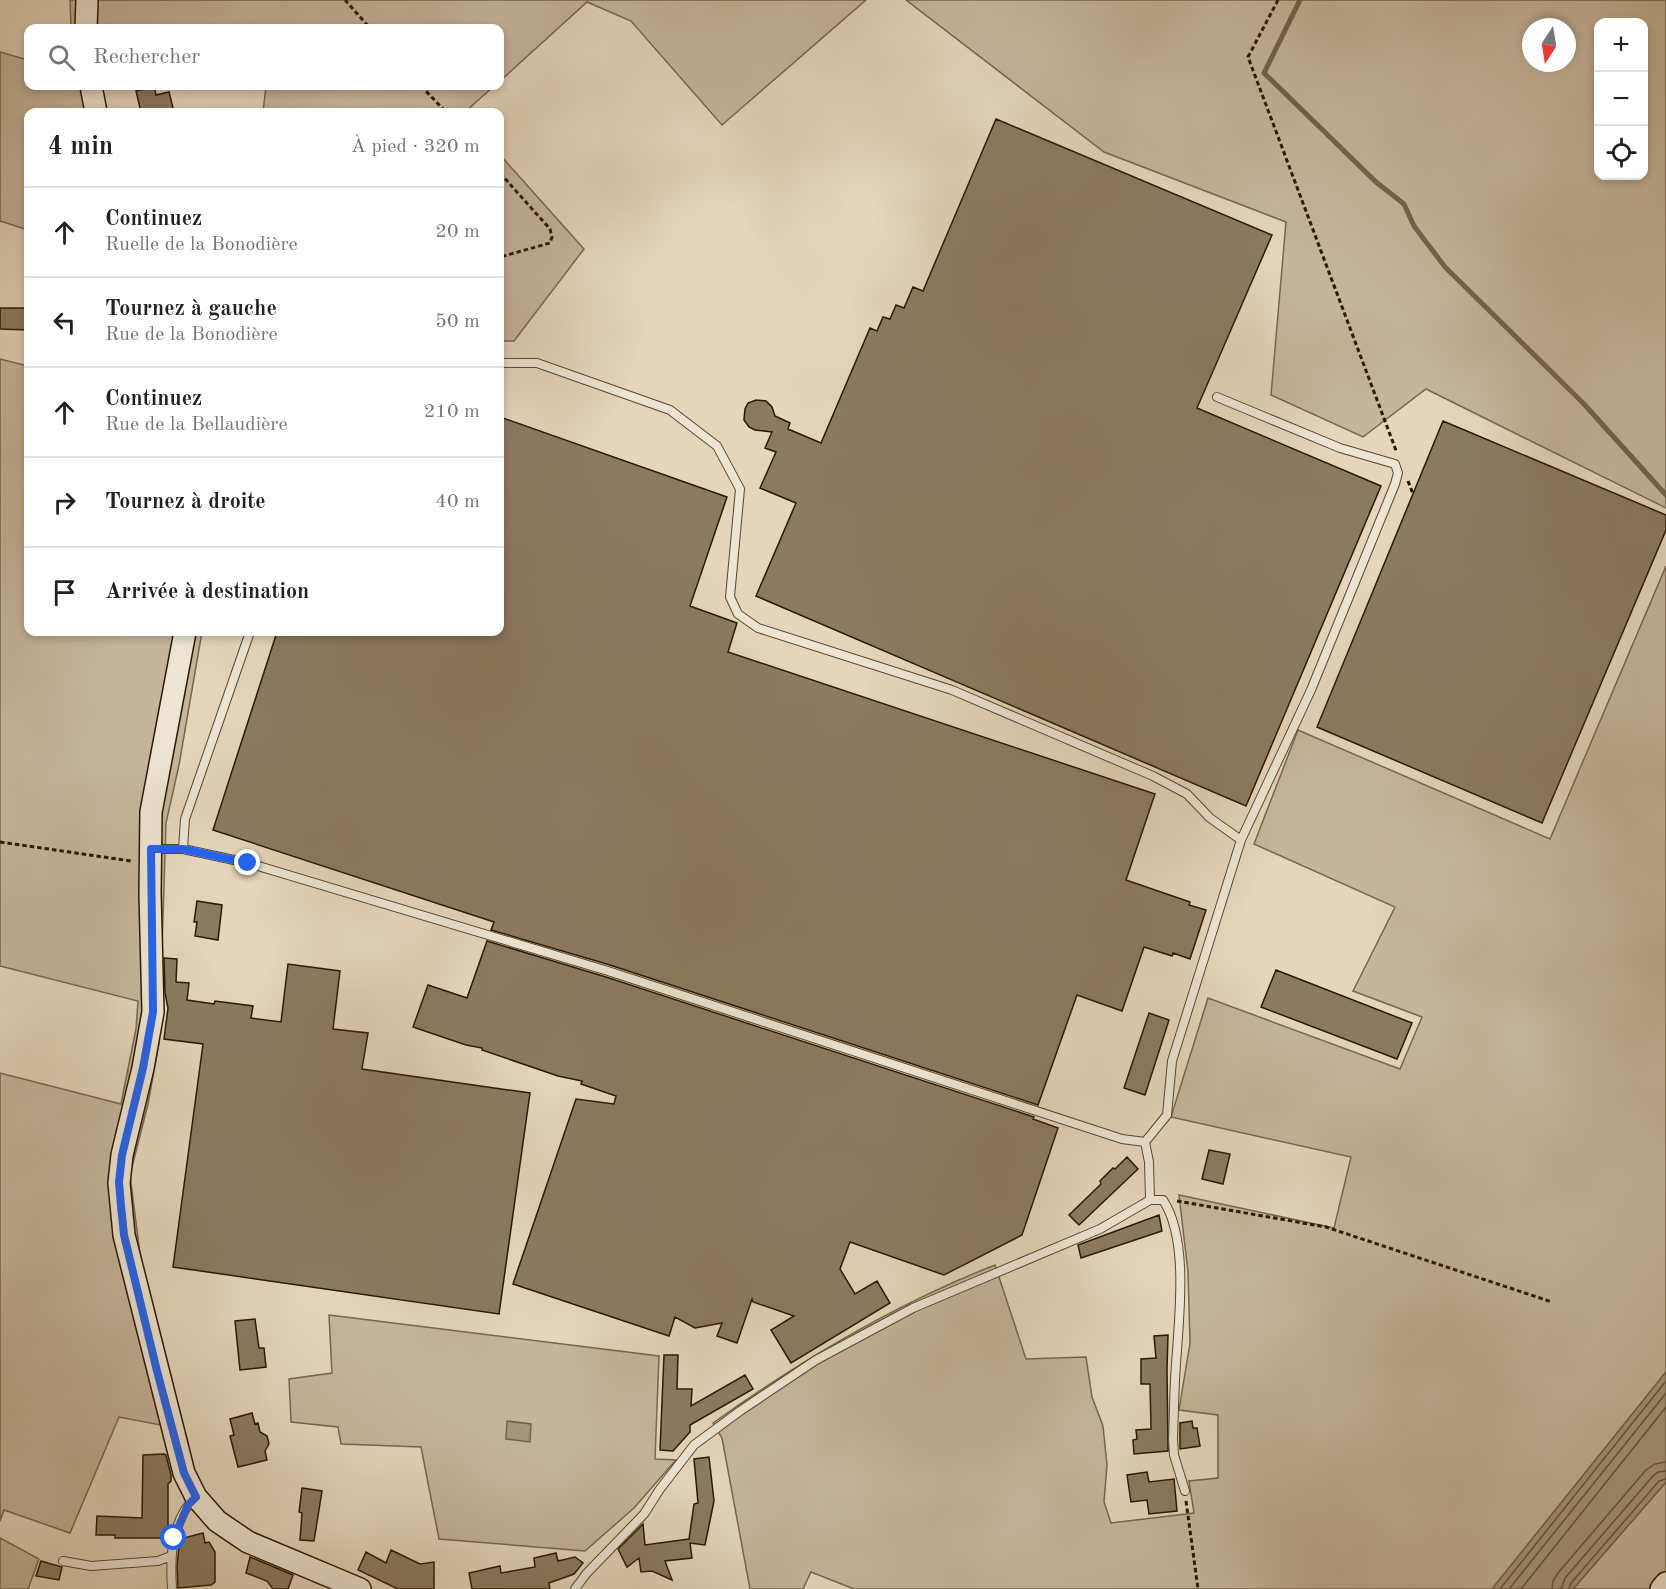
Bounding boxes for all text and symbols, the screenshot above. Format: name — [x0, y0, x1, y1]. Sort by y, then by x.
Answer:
north arrow — [1522, 18, 1576, 72]
map controls — [1594, 18, 1648, 180]
button: + — [1594, 18, 1648, 72]
search box — [24, 24, 504, 90]
icon: search — [45, 41, 78, 74]
text: Rechercher — [93, 46, 200, 68]
button: − — [1594, 72, 1648, 126]
button: locate — [1594, 126, 1648, 180]
text: 4 min — [48, 134, 113, 160]
text: À pied · 320 m — [351, 137, 480, 157]
text: Continuez — [105, 208, 202, 230]
icon: ahead — [48, 216, 81, 249]
text: 20 m — [435, 222, 480, 242]
text: Ruelle de la Bonodière — [105, 235, 298, 255]
text: Tournez à gauche — [105, 298, 277, 320]
icon: left — [48, 306, 81, 339]
text: 50 m — [435, 312, 480, 332]
text: Rue de la Bonodière — [105, 325, 278, 345]
text: Continuez — [105, 388, 202, 410]
icon: ahead — [48, 396, 81, 429]
text: 210 m — [424, 402, 480, 422]
text: Rue de la Bellaudière — [105, 415, 288, 435]
icon: right — [48, 486, 81, 519]
text: Tournez à droite — [105, 491, 266, 513]
text: 40 m — [435, 492, 480, 512]
icon: arrive — [48, 576, 81, 609]
text: Arrivée à destination — [105, 581, 309, 603]
route end — [234, 849, 260, 875]
route start — [160, 1524, 186, 1550]

